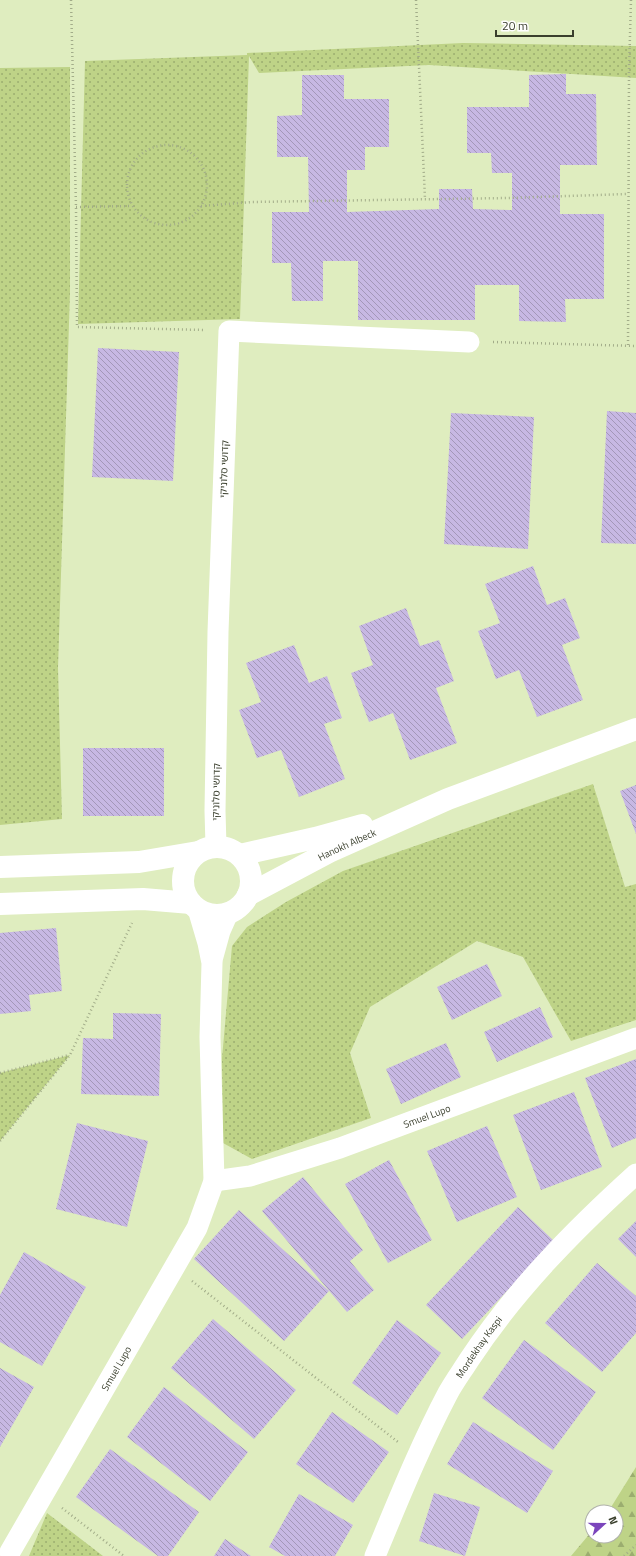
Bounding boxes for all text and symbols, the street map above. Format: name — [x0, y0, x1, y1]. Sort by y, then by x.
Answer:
scale bar — [496, 12, 573, 38]
text: 20 m — [502, 16, 528, 35]
street label: קדושי סלוניקי — [215, 440, 233, 498]
street label: קדושי סלוניקי — [208, 763, 224, 821]
street label: Hanokh Albeck — [315, 824, 378, 864]
street label: Smuel Lupo — [401, 1100, 452, 1131]
street label: Mordekhay Kaspi — [452, 1313, 505, 1381]
street label: Smuel Lupo — [97, 1343, 135, 1393]
north arrow — [584, 1504, 624, 1544]
text: N — [605, 1514, 622, 1527]

